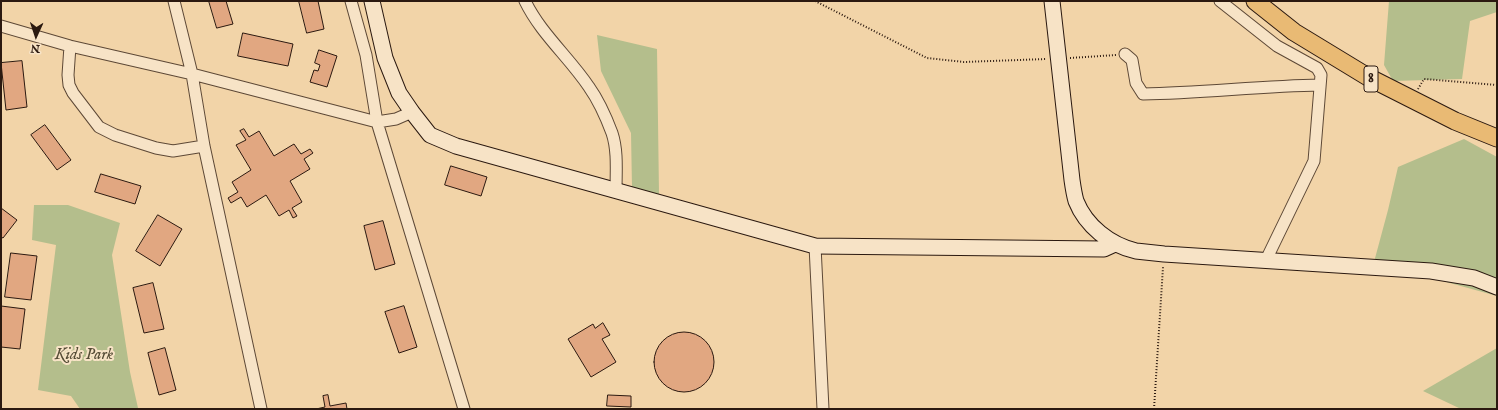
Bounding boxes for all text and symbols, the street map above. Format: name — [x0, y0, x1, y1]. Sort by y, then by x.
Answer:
north arrow — [16, 16, 56, 56]
text: N — [30, 41, 40, 55]
road number: 8 — [1364, 66, 1378, 92]
park label: Kids Park — [55, 346, 113, 366]

